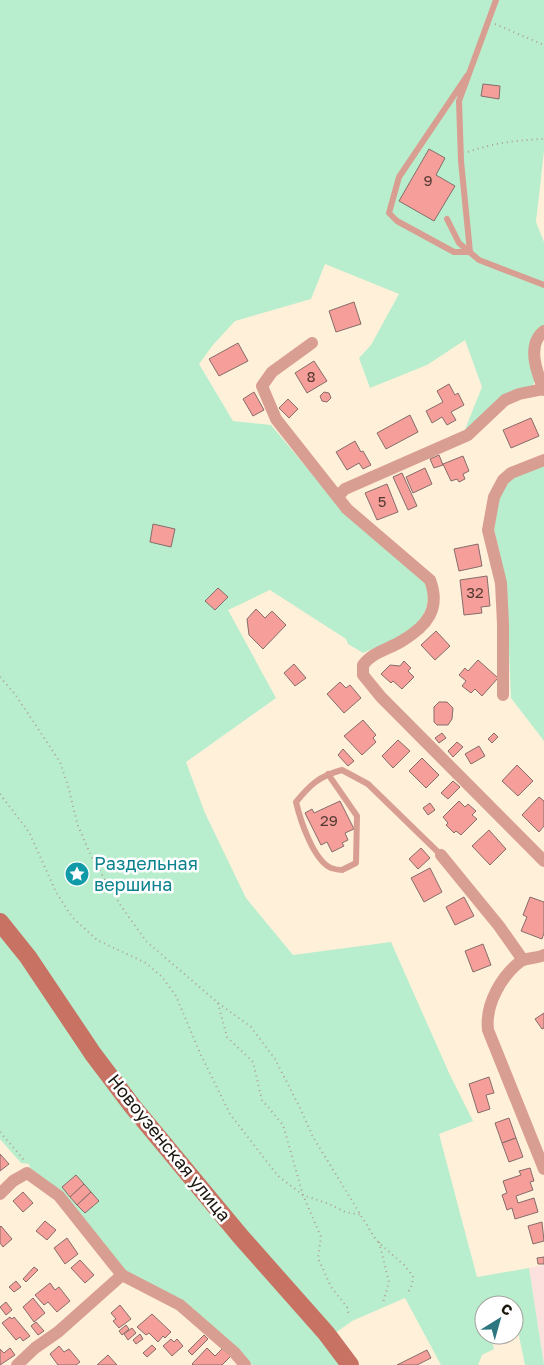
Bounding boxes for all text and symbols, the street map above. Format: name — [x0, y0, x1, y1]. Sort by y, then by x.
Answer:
house number: 9 — [423, 171, 433, 189]
house number: 8 — [306, 367, 316, 385]
house number: 5 — [378, 492, 386, 510]
house number: 32 — [466, 583, 484, 601]
house number: 29 — [320, 811, 338, 829]
place label: Раздельная вершина — [94, 852, 198, 895]
place icon: Раздельная вершина — [64, 861, 90, 887]
street label: Новоузенская улица — [104, 1069, 236, 1226]
north arrow — [474, 1295, 524, 1345]
text: С — [498, 1299, 516, 1319]

